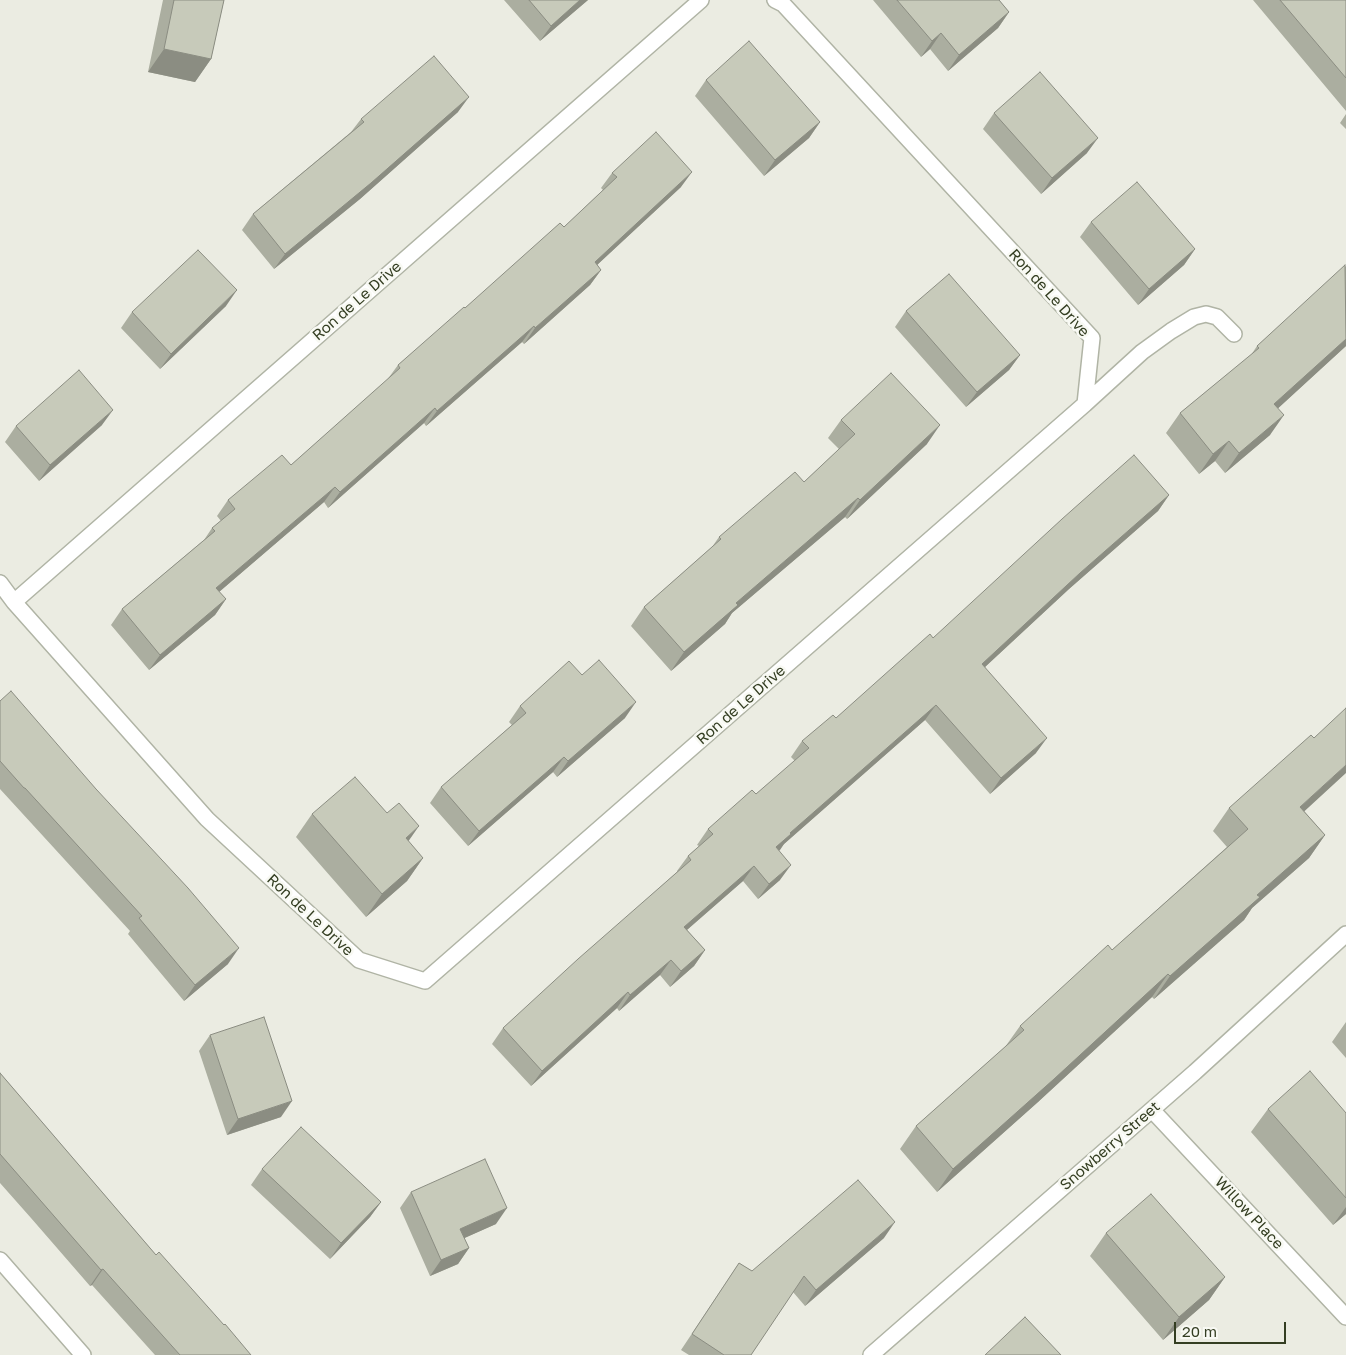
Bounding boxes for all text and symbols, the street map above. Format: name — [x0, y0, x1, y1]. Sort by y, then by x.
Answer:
street label: Ron de Le Drive — [1005, 245, 1093, 341]
street label: Ron de Le Drive — [309, 258, 405, 344]
street label: Ron de Le Drive — [693, 662, 789, 748]
street label: Ron de Le Drive — [263, 870, 357, 960]
street label: Snowberry Street — [1056, 1098, 1164, 1194]
street label: Willow Place — [1211, 1173, 1287, 1253]
scale bar — [1176, 1312, 1288, 1344]
text: 20 m — [1182, 1322, 1217, 1340]

